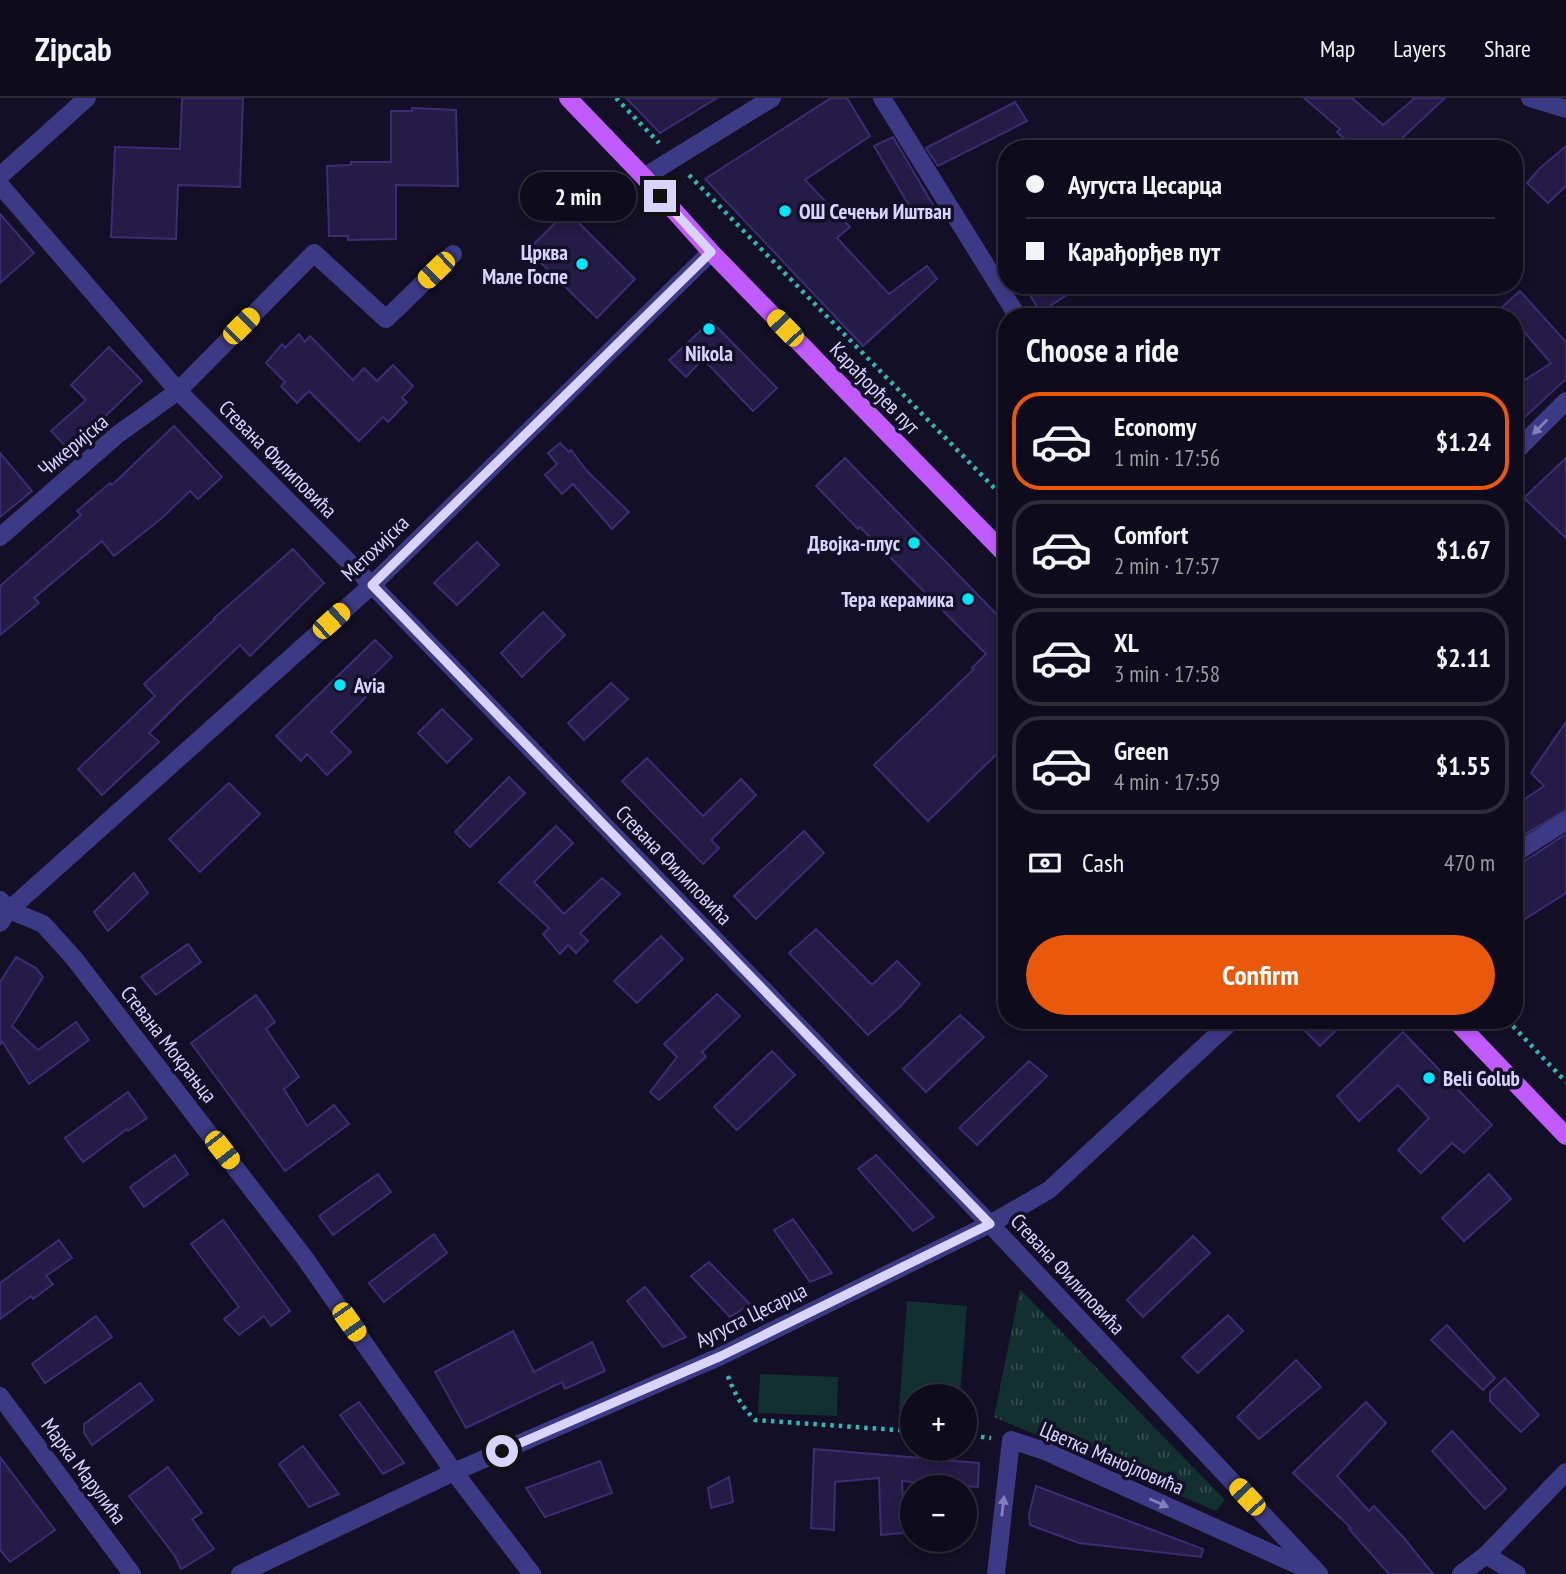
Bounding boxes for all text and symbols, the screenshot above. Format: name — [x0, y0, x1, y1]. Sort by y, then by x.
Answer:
text: Zipcab — [35, 27, 112, 70]
text: Map — [1320, 33, 1355, 64]
text: Layers — [1393, 33, 1446, 64]
text: Share — [1484, 33, 1531, 64]
text: Аугуста Цесарца — [1068, 168, 1222, 201]
callout: 2 min — [520, 172, 636, 220]
route end — [644, 180, 676, 212]
text: 2 min — [555, 182, 601, 211]
place label: ОШ Сечењи Иштван — [799, 198, 951, 225]
marker: ОШ Сечењи Иштван — [777, 203, 793, 219]
text: Карађорђев пут — [1068, 235, 1220, 268]
place label: Црква Мале Госпе — [482, 239, 568, 290]
car — [414, 248, 459, 292]
marker: Црква Мале Госпе — [574, 256, 590, 272]
car — [219, 304, 264, 348]
car — [763, 306, 808, 350]
marker: Nikola — [701, 321, 717, 337]
text: Choose a ride — [1026, 329, 1179, 371]
street label: Карађорђев пут — [824, 336, 926, 440]
place label: Nikola — [685, 340, 733, 367]
street label: Стевана Филиповића — [213, 394, 343, 524]
street label: Чикеријска — [33, 408, 113, 482]
icon: car — [1030, 410, 1093, 473]
text: Economy — [1114, 410, 1196, 443]
one-way arrow — [1532, 419, 1549, 435]
text: $1.24 — [1436, 425, 1491, 458]
text: 1 min · 17:56 — [1114, 443, 1220, 472]
street label: Метохијска — [336, 509, 414, 587]
icon: car — [1030, 518, 1093, 581]
text: Comfort — [1114, 518, 1188, 551]
place label: Двојка-плус — [808, 530, 901, 557]
text: $1.67 — [1436, 533, 1491, 566]
marker: Двојка-плус — [906, 535, 922, 551]
text: 2 min · 17:57 — [1114, 551, 1220, 580]
place label: Тера керамика — [841, 586, 954, 613]
marker: Тера керамика — [960, 591, 976, 607]
car — [309, 599, 354, 643]
icon: car — [1030, 626, 1093, 689]
text: XL — [1114, 626, 1139, 659]
text: $2.11 — [1436, 641, 1491, 674]
text: 3 min · 17:58 — [1114, 659, 1220, 688]
place label: Avia — [353, 672, 386, 699]
marker: Avia — [332, 677, 348, 693]
icon: car — [1030, 734, 1093, 797]
text: Green — [1114, 734, 1169, 767]
text: $1.55 — [1436, 749, 1491, 782]
text: 4 min · 17:59 — [1114, 767, 1220, 796]
street label: Стевана Филиповића — [610, 799, 738, 931]
icon: cash — [1026, 844, 1064, 882]
text: Cash — [1082, 846, 1124, 879]
text: 470 m — [1444, 848, 1495, 877]
button: Confirm — [1026, 935, 1495, 1015]
street label: Стевана Мокрањца — [115, 980, 223, 1108]
place label: Beli Golub — [1443, 1065, 1520, 1092]
marker: Beli Golub — [1421, 1070, 1437, 1086]
car — [201, 1127, 244, 1173]
street label: Стевана Филиповића — [1005, 1208, 1131, 1340]
street label: Аугуста Цесарца — [691, 1276, 811, 1354]
car — [329, 1299, 370, 1345]
map controls — [900, 1384, 977, 1552]
button: + — [900, 1384, 977, 1461]
street label: Марка Марулића — [35, 1413, 133, 1529]
street label: Цветка Манојловића — [1036, 1416, 1188, 1500]
route start — [486, 1435, 518, 1467]
car — [1225, 1474, 1270, 1520]
button: − — [900, 1475, 977, 1552]
one-way arrow — [998, 1495, 1009, 1517]
one-way arrow — [1149, 1497, 1169, 1509]

